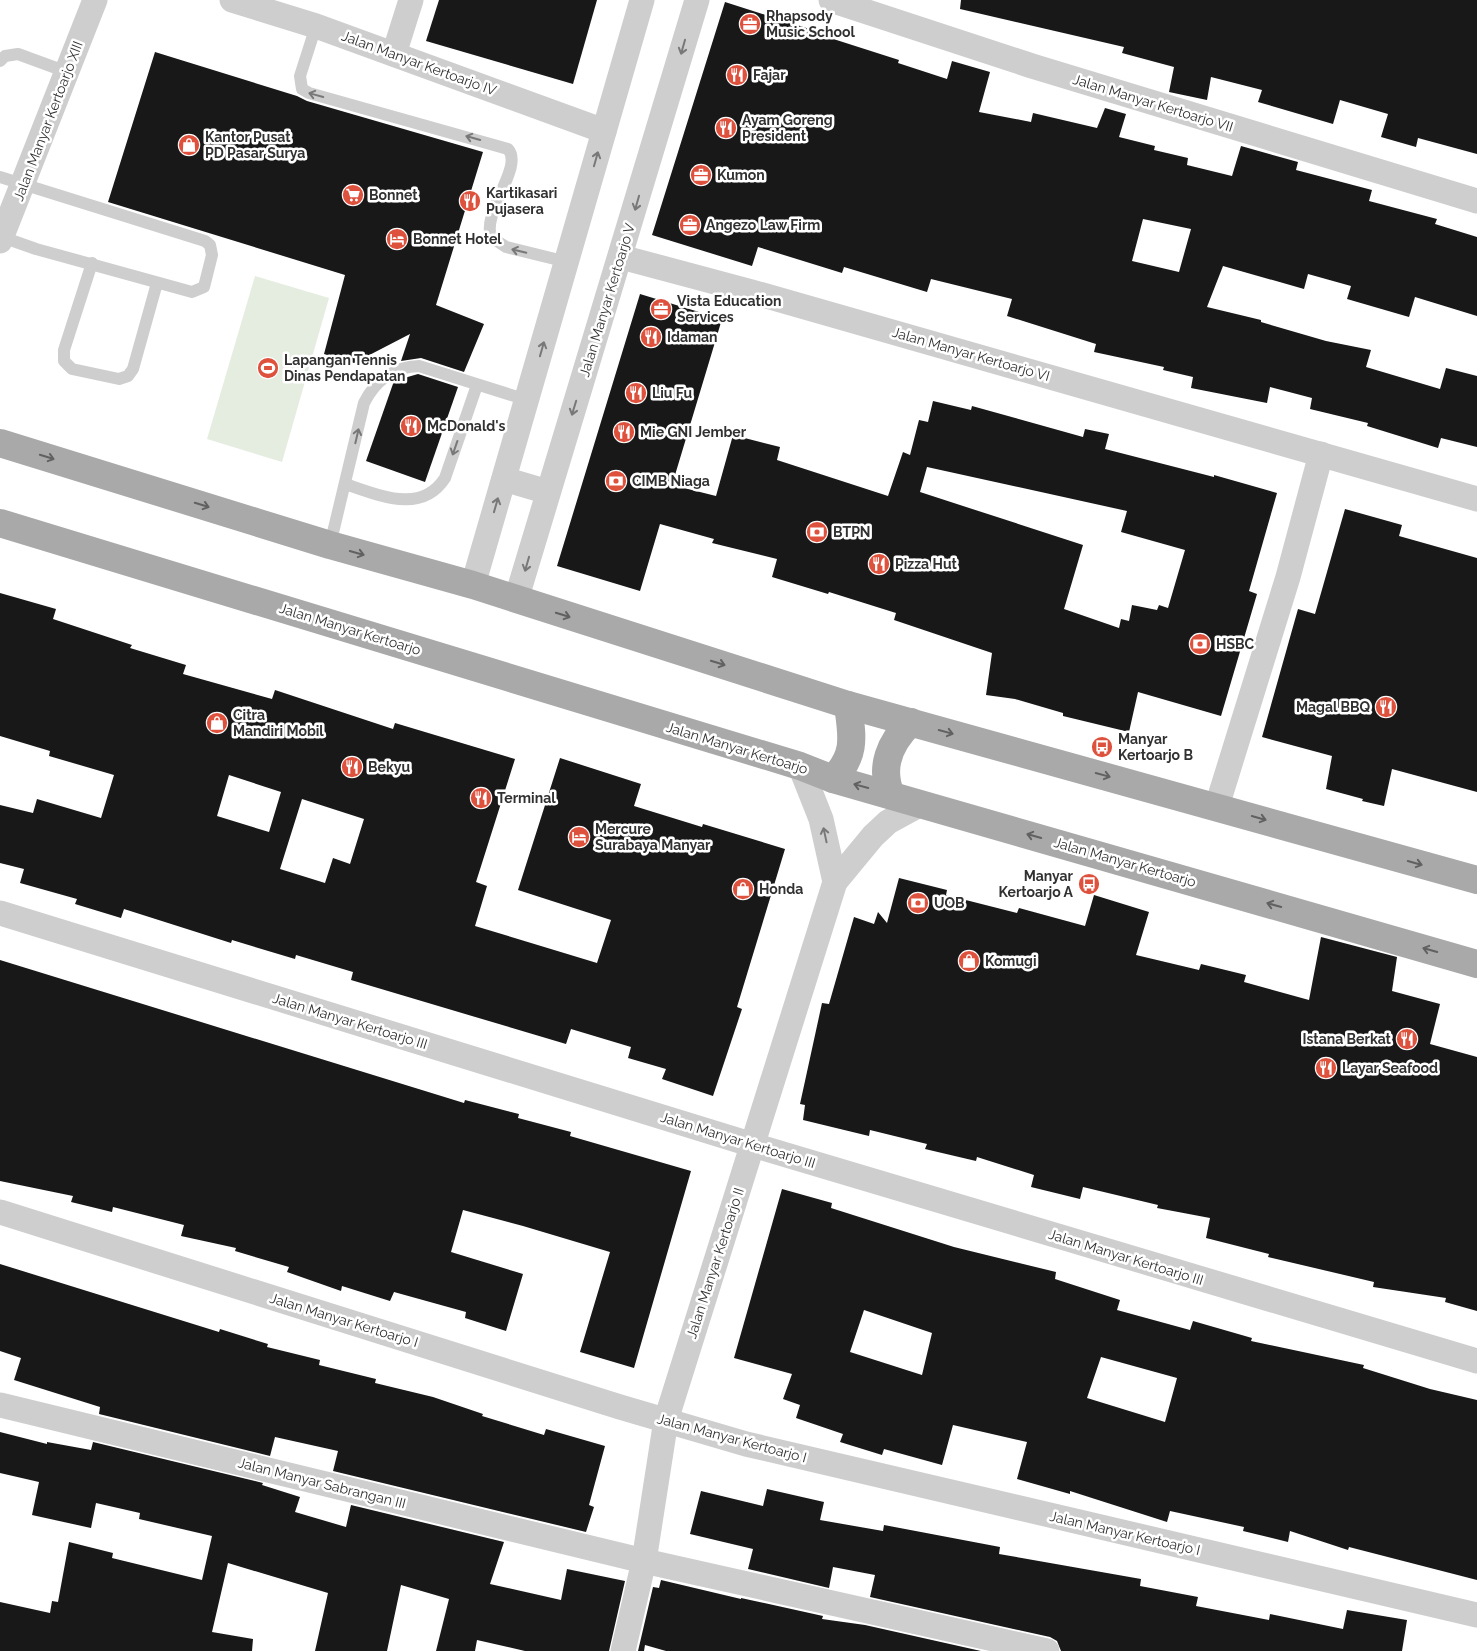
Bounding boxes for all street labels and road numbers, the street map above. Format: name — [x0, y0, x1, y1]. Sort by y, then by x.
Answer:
street label: Jalan Manyar Kertoarjo IV — [339, 28, 499, 99]
street label: Jalan Manyar Kertoarjo XIII — [10, 39, 86, 203]
street label: Jalan Manyar Kertoarjo VII — [1071, 71, 1235, 135]
street label: Jalan Manyar Kertoarjo V — [576, 221, 638, 379]
street label: Jalan Manyar Kertoarjo VI — [890, 324, 1052, 384]
street label: Jalan Manyar Kertoarjo — [277, 600, 423, 658]
street label: Jalan Manyar Kertoarjo — [664, 719, 810, 777]
street label: Jalan Manyar Kertoarjo — [1052, 834, 1198, 890]
street label: Jalan Manyar Kertoarjo III — [271, 990, 429, 1052]
street label: Jalan Manyar Kertoarjo III — [659, 1109, 817, 1171]
street label: Jalan Manyar Kertoarjo II — [683, 1186, 747, 1340]
street label: Jalan Manyar Kertoarjo III — [1047, 1226, 1205, 1288]
street label: Jalan Manyar Kertoarjo I — [268, 1290, 420, 1350]
street label: Jalan Manyar Kertoarjo I — [655, 1410, 809, 1466]
street label: Jalan Manyar Sabrangan III — [236, 1454, 408, 1512]
street label: Jalan Manyar Kertoarjo I — [1048, 1508, 1202, 1558]

